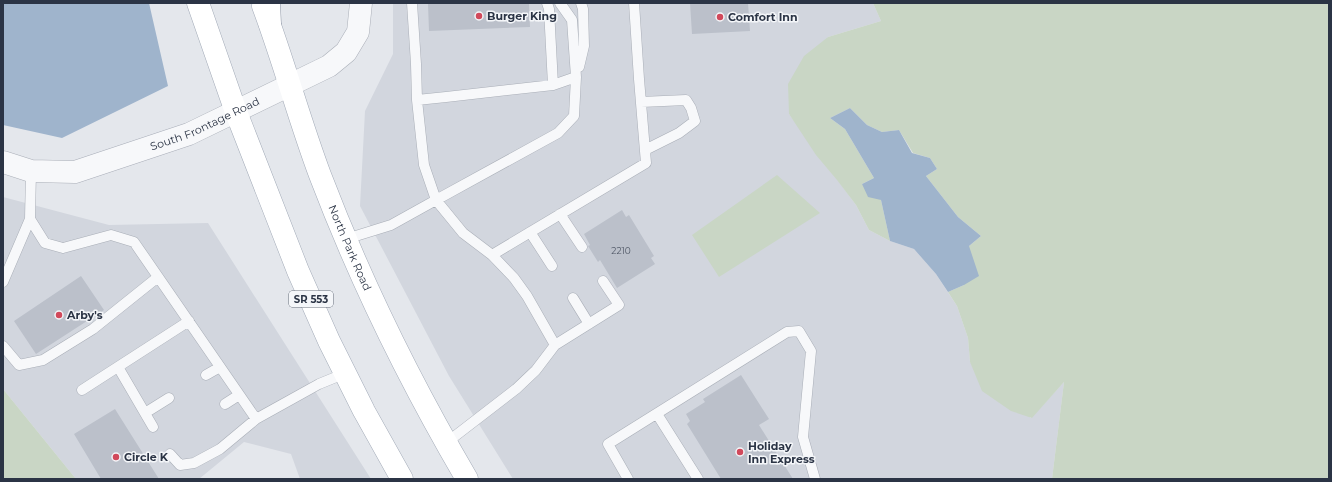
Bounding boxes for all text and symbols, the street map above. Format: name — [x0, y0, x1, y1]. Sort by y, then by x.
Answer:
place label: Burger King — [487, 9, 557, 23]
place label: Comfort Inn — [728, 10, 798, 24]
marker: Burger King — [474, 11, 484, 21]
marker: Comfort Inn — [715, 12, 725, 22]
street label: South Frontage Road — [148, 94, 262, 153]
street label: North Park Road — [325, 203, 375, 293]
house number: 2210 — [611, 245, 631, 256]
road number: SR 553 — [289, 291, 333, 307]
place label: Arby's — [66, 308, 103, 322]
marker: Arby's — [54, 310, 64, 320]
place label: Holiday Inn Express — [748, 439, 815, 466]
marker: Holiday Inn Express — [735, 447, 745, 457]
place label: Circle K — [124, 450, 169, 464]
marker: Circle K — [111, 452, 121, 462]

